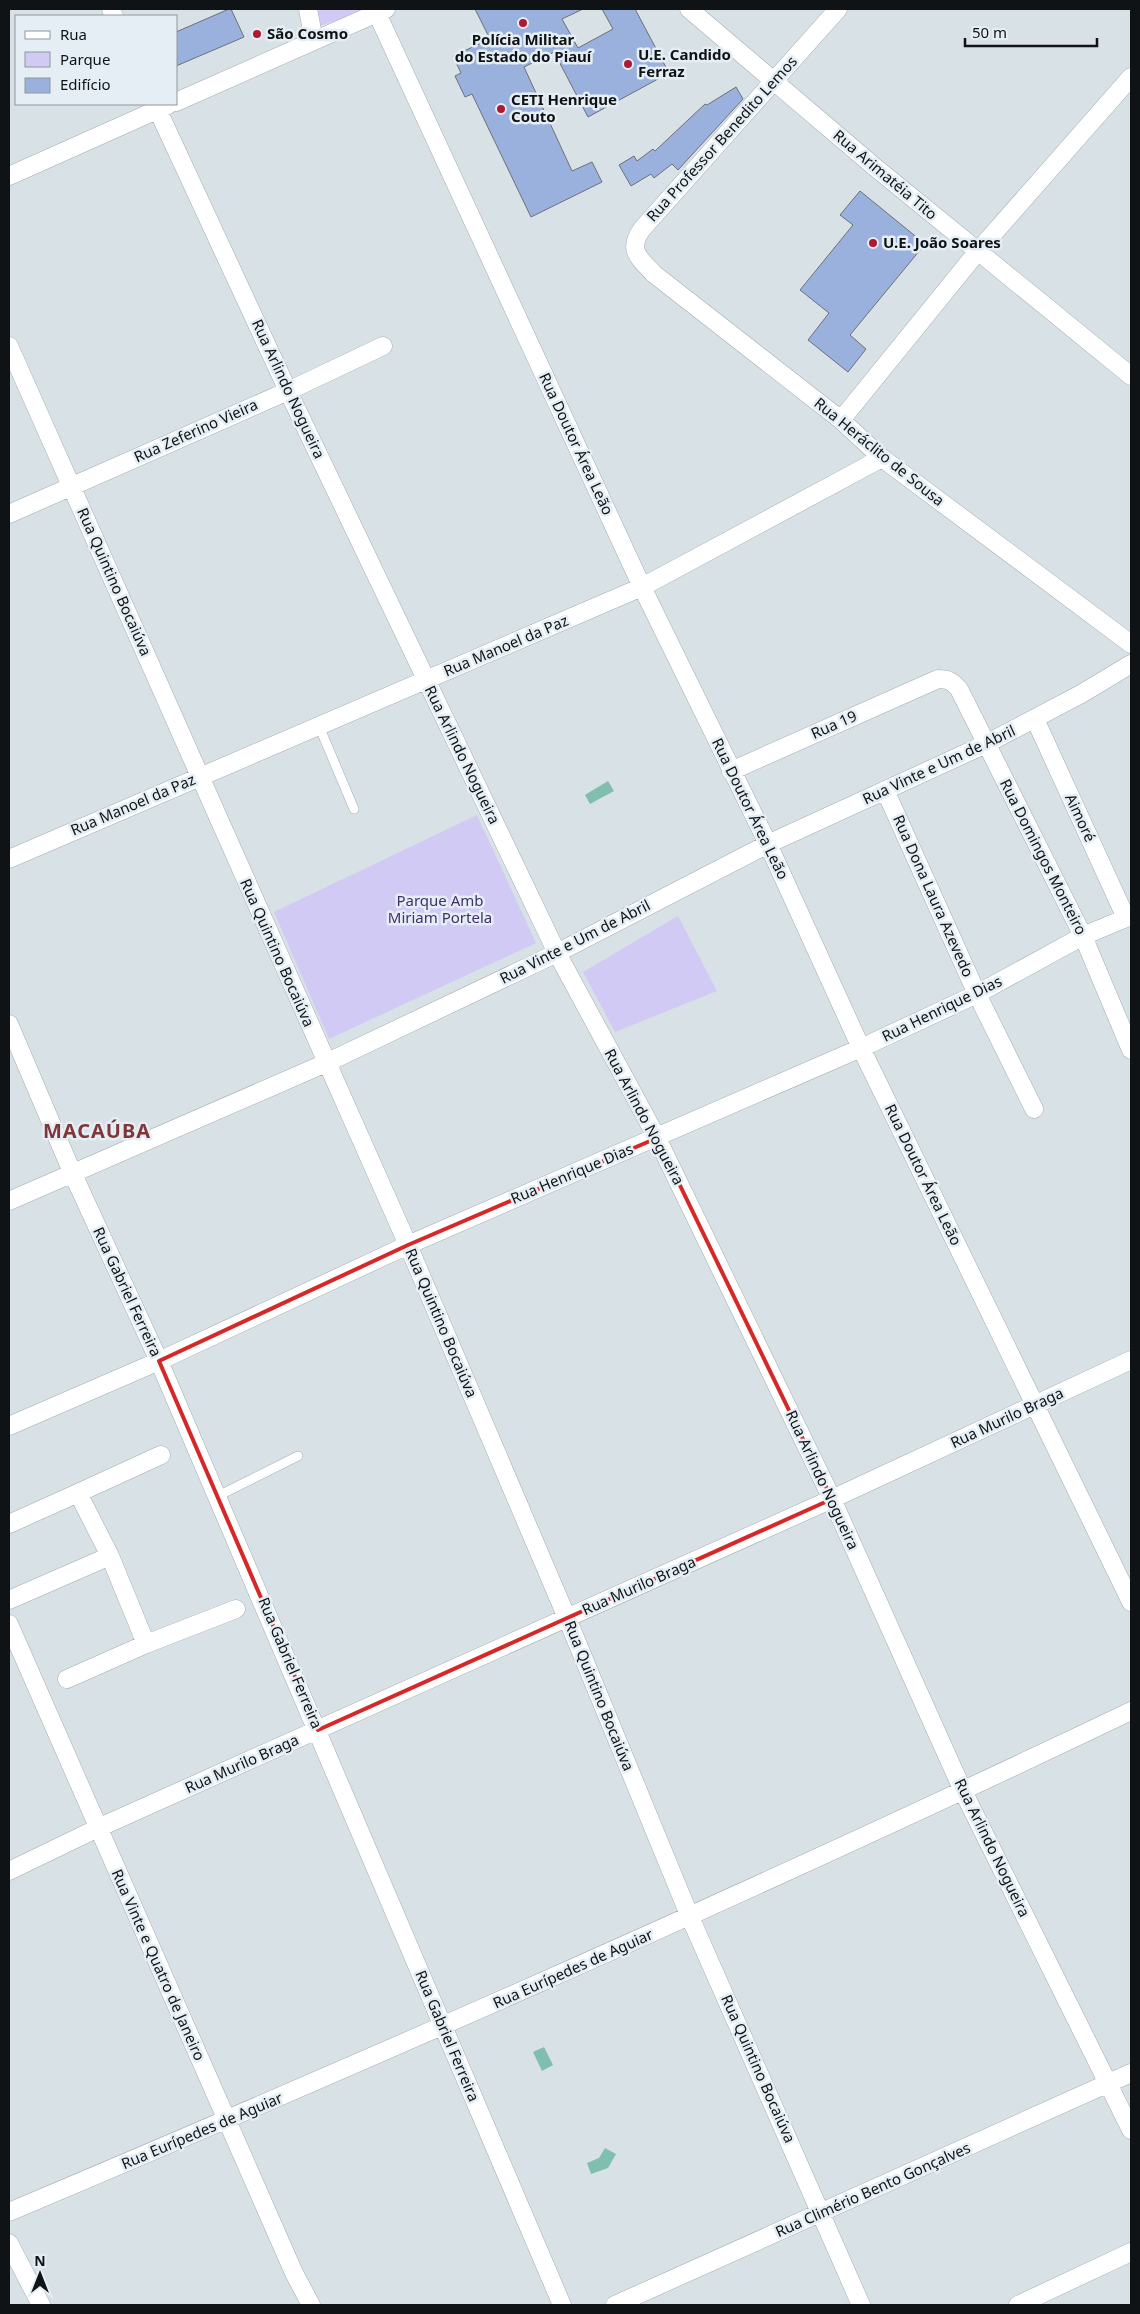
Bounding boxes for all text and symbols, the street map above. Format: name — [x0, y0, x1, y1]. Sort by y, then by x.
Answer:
legend — [15, 15, 178, 105]
scale bar — [965, 15, 1098, 47]
marker: Polícia Militar do Estado do Piauí — [517, 17, 529, 29]
text: 50 m — [972, 22, 1007, 42]
place label: São Cosmo — [267, 23, 348, 43]
text: Rua — [60, 24, 87, 44]
marker: São Cosmo — [251, 28, 263, 40]
place label: Polícia Militar do Estado do Piauí — [455, 29, 593, 66]
place label: U.E. Candido Ferraz — [638, 44, 731, 81]
text: Parque — [60, 49, 110, 69]
street label: Rua Professor Benedito Lemos — [642, 51, 801, 225]
marker: U.E. Candido Ferraz — [622, 58, 634, 70]
text: Edifício — [60, 74, 111, 94]
place label: CETI Henrique Couto — [511, 89, 617, 126]
marker: CETI Henrique Couto — [495, 103, 507, 115]
street label: Rua Arimatéia Tito — [830, 125, 942, 224]
place label: U.E. João Soares — [883, 232, 1001, 252]
marker: U.E. João Soares — [867, 237, 879, 249]
street label: Rua Arlindo Nogueira — [248, 316, 330, 461]
street label: Rua Doutor Área Leão — [535, 369, 619, 518]
street label: Rua Heráclito de Sousa — [810, 393, 949, 510]
street label: Rua Zeferino Vieira — [131, 394, 261, 466]
street label: Rua Quintino Bocaiúva — [73, 504, 157, 659]
street label: Rua Manoel da Paz — [440, 610, 571, 680]
street label: Rua Arlindo Nogueira — [421, 682, 505, 827]
street label: Rua 19 — [808, 705, 860, 743]
street label: Rua Vinte e Um de Abril — [859, 720, 1018, 808]
street label: Rua Doutor Área Leão — [708, 735, 794, 883]
street label: Rua Manoel da Paz — [67, 769, 198, 839]
street label: Rua Domingos Monteiro — [996, 775, 1092, 938]
street label: Aimoré — [1061, 790, 1101, 845]
street label: Rua Dona Laura Azevedo — [889, 811, 979, 980]
street label: Rua Quintino Bocaiúva — [236, 875, 320, 1030]
park label: Parque Amb Miriam Portela — [388, 890, 492, 927]
street label: Rua Vinte e Um de Abril — [496, 894, 653, 988]
street label: Rua Henrique Dias — [878, 970, 1005, 1046]
street label: Rua Arlindo Nogueira — [600, 1045, 689, 1188]
street label: Rua Doutor Área Leão — [881, 1101, 967, 1249]
district label: MACAÚBA — [43, 1117, 151, 1144]
street label: Rua Henrique Dias — [507, 1138, 636, 1208]
street label: Rua Gabriel Ferreira — [89, 1224, 167, 1360]
street label: Rua Quintino Bocaiúva — [401, 1245, 482, 1400]
street label: Rua Murilo Braga — [947, 1382, 1066, 1452]
street label: Rua Arlindo Nogueira — [782, 1407, 864, 1552]
street label: Rua Murilo Braga — [579, 1551, 699, 1619]
street label: Rua Gabriel Ferreira — [254, 1594, 328, 1731]
street label: Rua Quintino Bocaiúva — [561, 1618, 639, 1774]
street label: Rua Murilo Braga — [182, 1729, 302, 1797]
street label: Rua Arlindo Nogueira — [951, 1775, 1035, 1920]
street label: Rua Vinte e Quatro de Janeiro — [108, 1866, 210, 2063]
street label: Rua Eurípedes de Aguiar — [489, 1924, 656, 2012]
street label: Rua Gabriel Ferreira — [411, 1967, 485, 2104]
street label: Rua Quintino Bocaiúva — [717, 1991, 801, 2146]
street label: Rua Eurípedes de Aguiar — [118, 2087, 285, 2173]
street label: Rua Climério Bento Gonçalves — [772, 2137, 973, 2241]
north arrow — [15, 2249, 65, 2299]
text: N — [34, 2251, 46, 2270]

